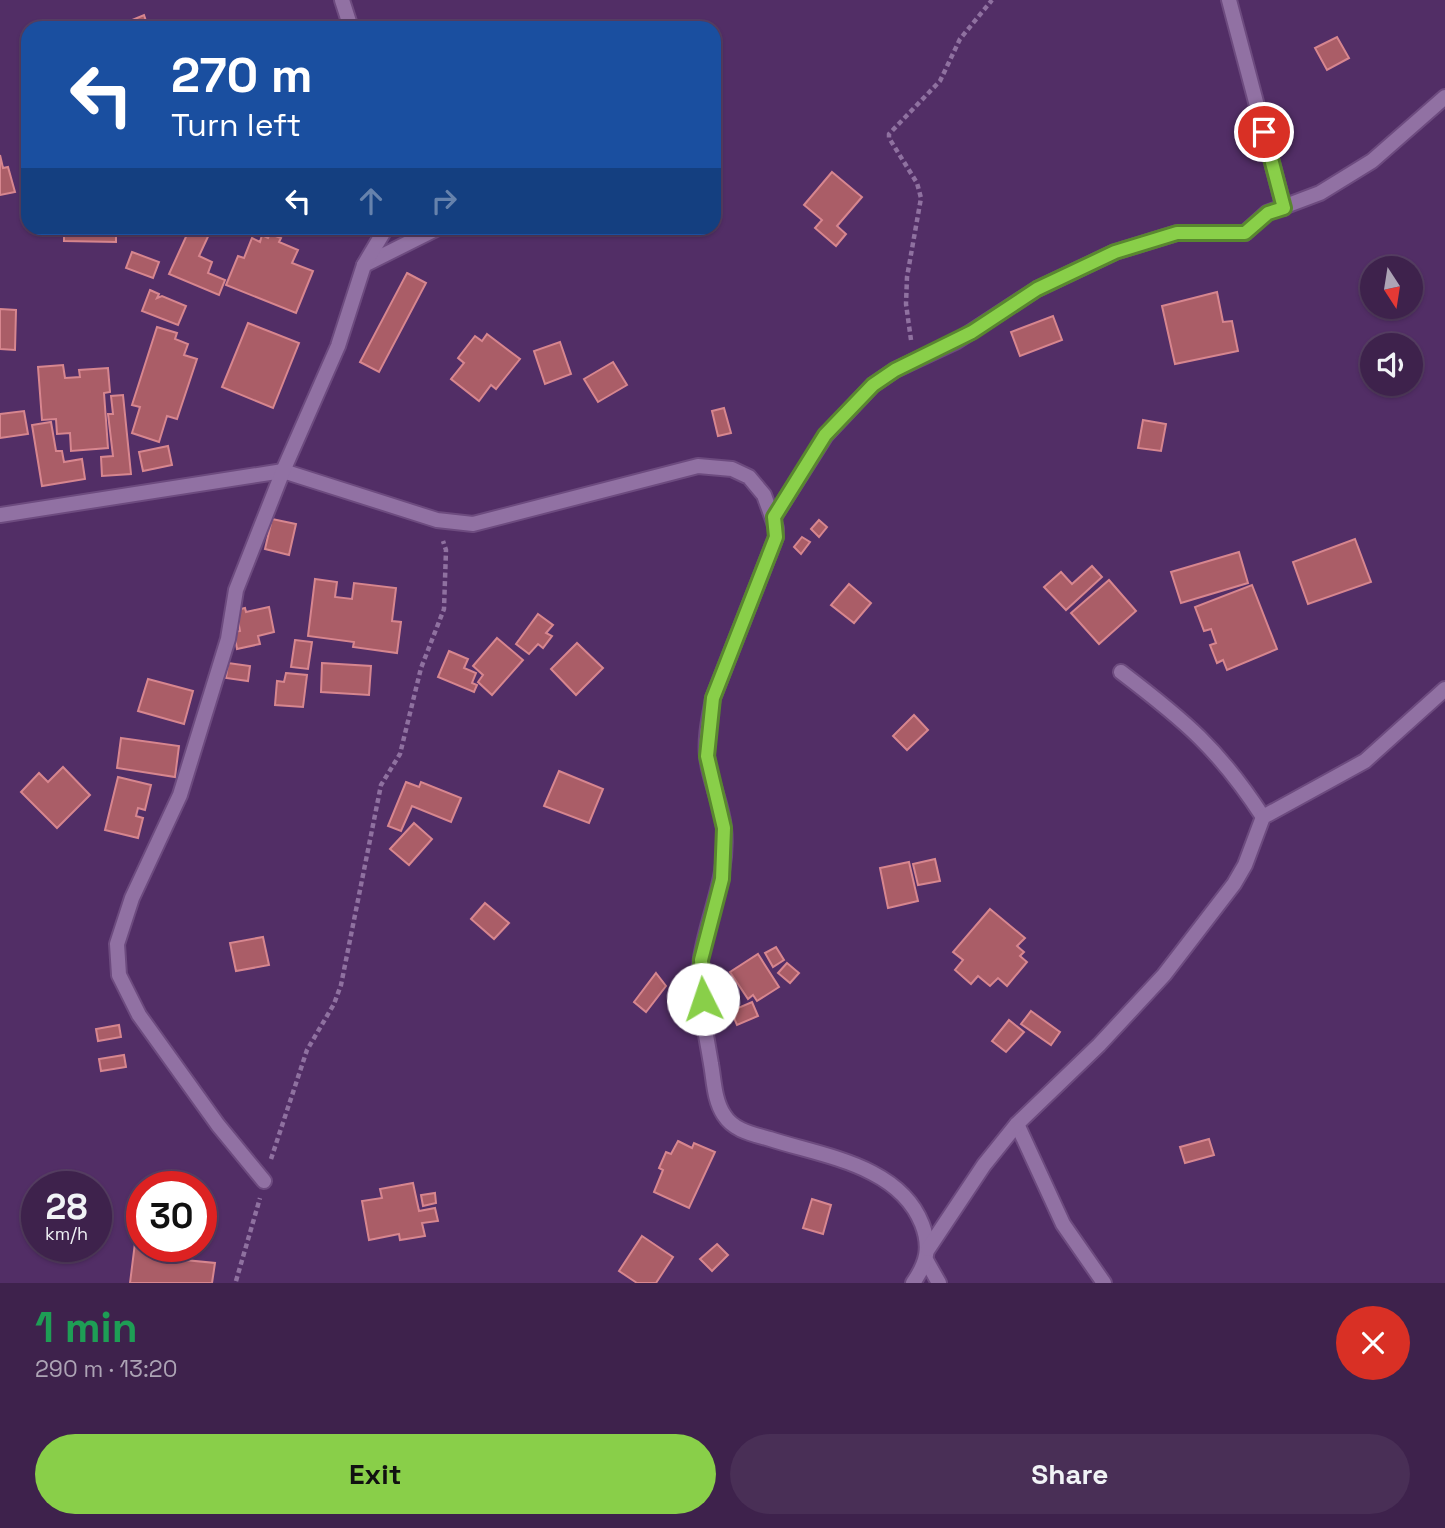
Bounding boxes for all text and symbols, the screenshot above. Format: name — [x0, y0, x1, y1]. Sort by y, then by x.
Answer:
text: 270 m — [171, 44, 313, 106]
icon: left — [56, 49, 147, 140]
pin — [1234, 102, 1294, 162]
text: Turn left — [171, 105, 301, 145]
icon: arrive — [1245, 113, 1283, 151]
icon: left — [279, 182, 317, 220]
icon: ahead — [352, 182, 390, 220]
icon: right — [425, 182, 463, 220]
north arrow — [1360, 256, 1423, 318]
map controls — [1360, 256, 1423, 396]
button: sound — [1360, 333, 1423, 396]
position arrow — [666, 962, 740, 1036]
speed limit sign: 30 — [126, 1171, 217, 1262]
text: 28 — [46, 1185, 87, 1229]
text: km/h — [45, 1222, 88, 1245]
text: 1 min — [35, 1301, 138, 1354]
button: close — [1336, 1306, 1410, 1380]
text: 290 m · 13:20 — [35, 1354, 177, 1384]
button: Exit — [35, 1434, 716, 1514]
button: Share — [730, 1434, 1410, 1514]

